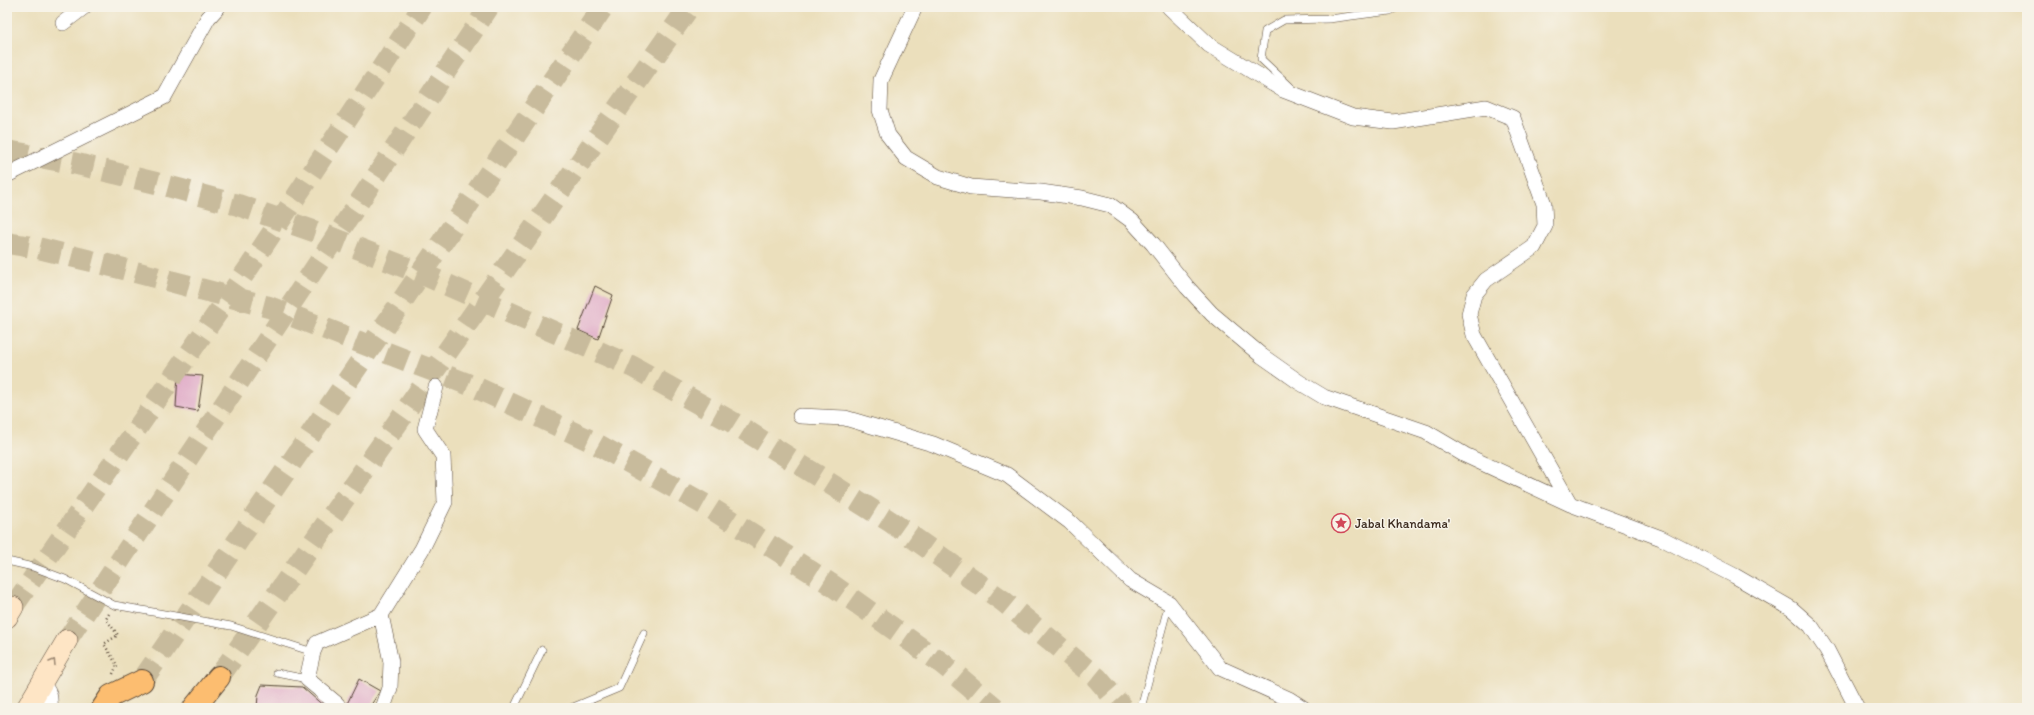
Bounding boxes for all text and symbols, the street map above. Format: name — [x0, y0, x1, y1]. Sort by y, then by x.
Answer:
place icon: Jabal Khandama' — [1330, 512, 1352, 534]
place label: Jabal Khandama' — [1355, 516, 1450, 531]
one-way arrow — [49, 659, 56, 666]

